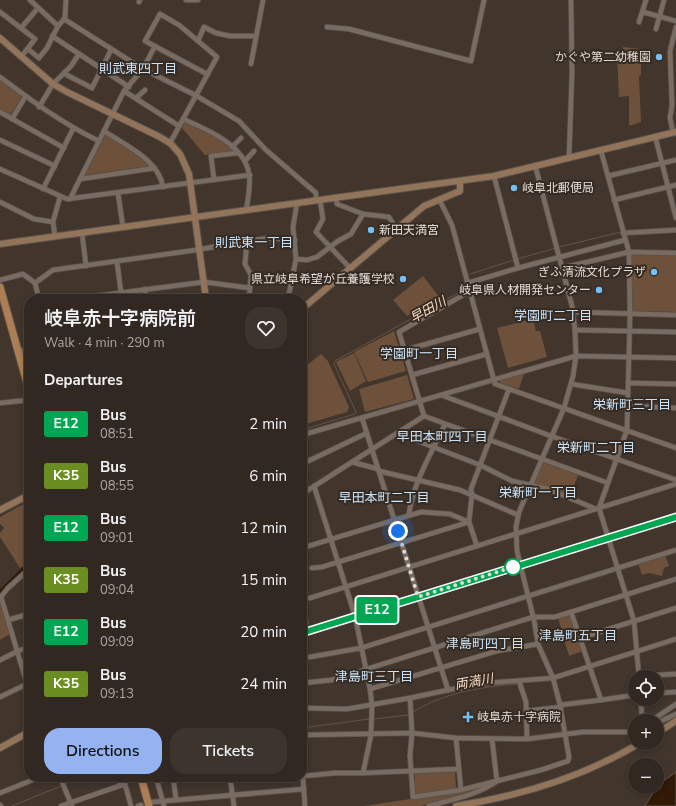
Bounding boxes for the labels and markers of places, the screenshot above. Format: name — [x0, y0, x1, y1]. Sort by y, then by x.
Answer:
place label: かぐや第二幼稚園 — [555, 49, 651, 65]
marker: かぐや第二幼稚園 — [654, 52, 664, 62]
place label: 岐阜北郵便局 — [522, 180, 594, 196]
marker: 岐阜北郵便局 — [509, 183, 519, 193]
place label: 新田天満宮 — [379, 222, 439, 238]
marker: 新田天満宮 — [366, 225, 376, 235]
place label: ぎふ清流文化プラザ — [538, 264, 646, 280]
marker: ぎふ清流文化プラザ — [649, 267, 659, 277]
place label: 県立岐阜希望が丘養護学校 — [251, 271, 395, 287]
marker: 県立岐阜希望が丘養護学校 — [398, 274, 408, 284]
place label: 岐阜県人材開発センター — [459, 282, 591, 298]
marker: 岐阜県人材開発センター — [594, 285, 604, 295]
unlabelled marker — [504, 558, 522, 576]
place label: 岐阜赤十字病院 — [477, 709, 561, 725]
marker: 岐阜赤十字病院 — [462, 711, 474, 723]

